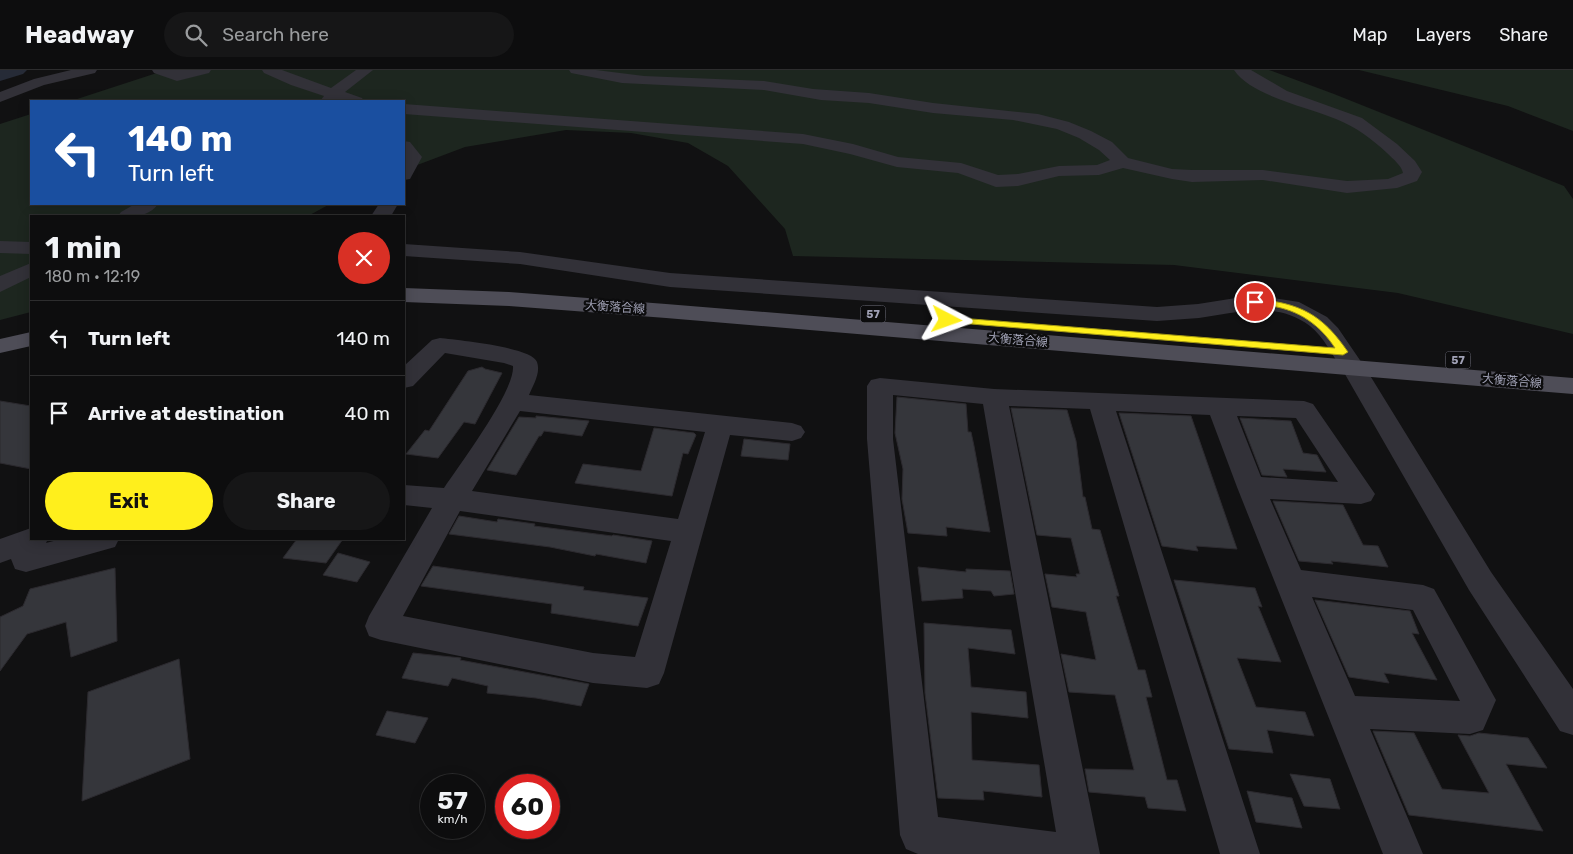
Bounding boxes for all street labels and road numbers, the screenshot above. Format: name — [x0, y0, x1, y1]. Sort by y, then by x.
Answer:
street label: 大衡落合線 — [585, 298, 645, 316]
road number: 57 — [860, 305, 886, 322]
street label: 大衡落合線 — [987, 330, 1049, 350]
road number: 57 — [1446, 352, 1470, 368]
street label: 大衡落合線 — [1481, 371, 1543, 391]

